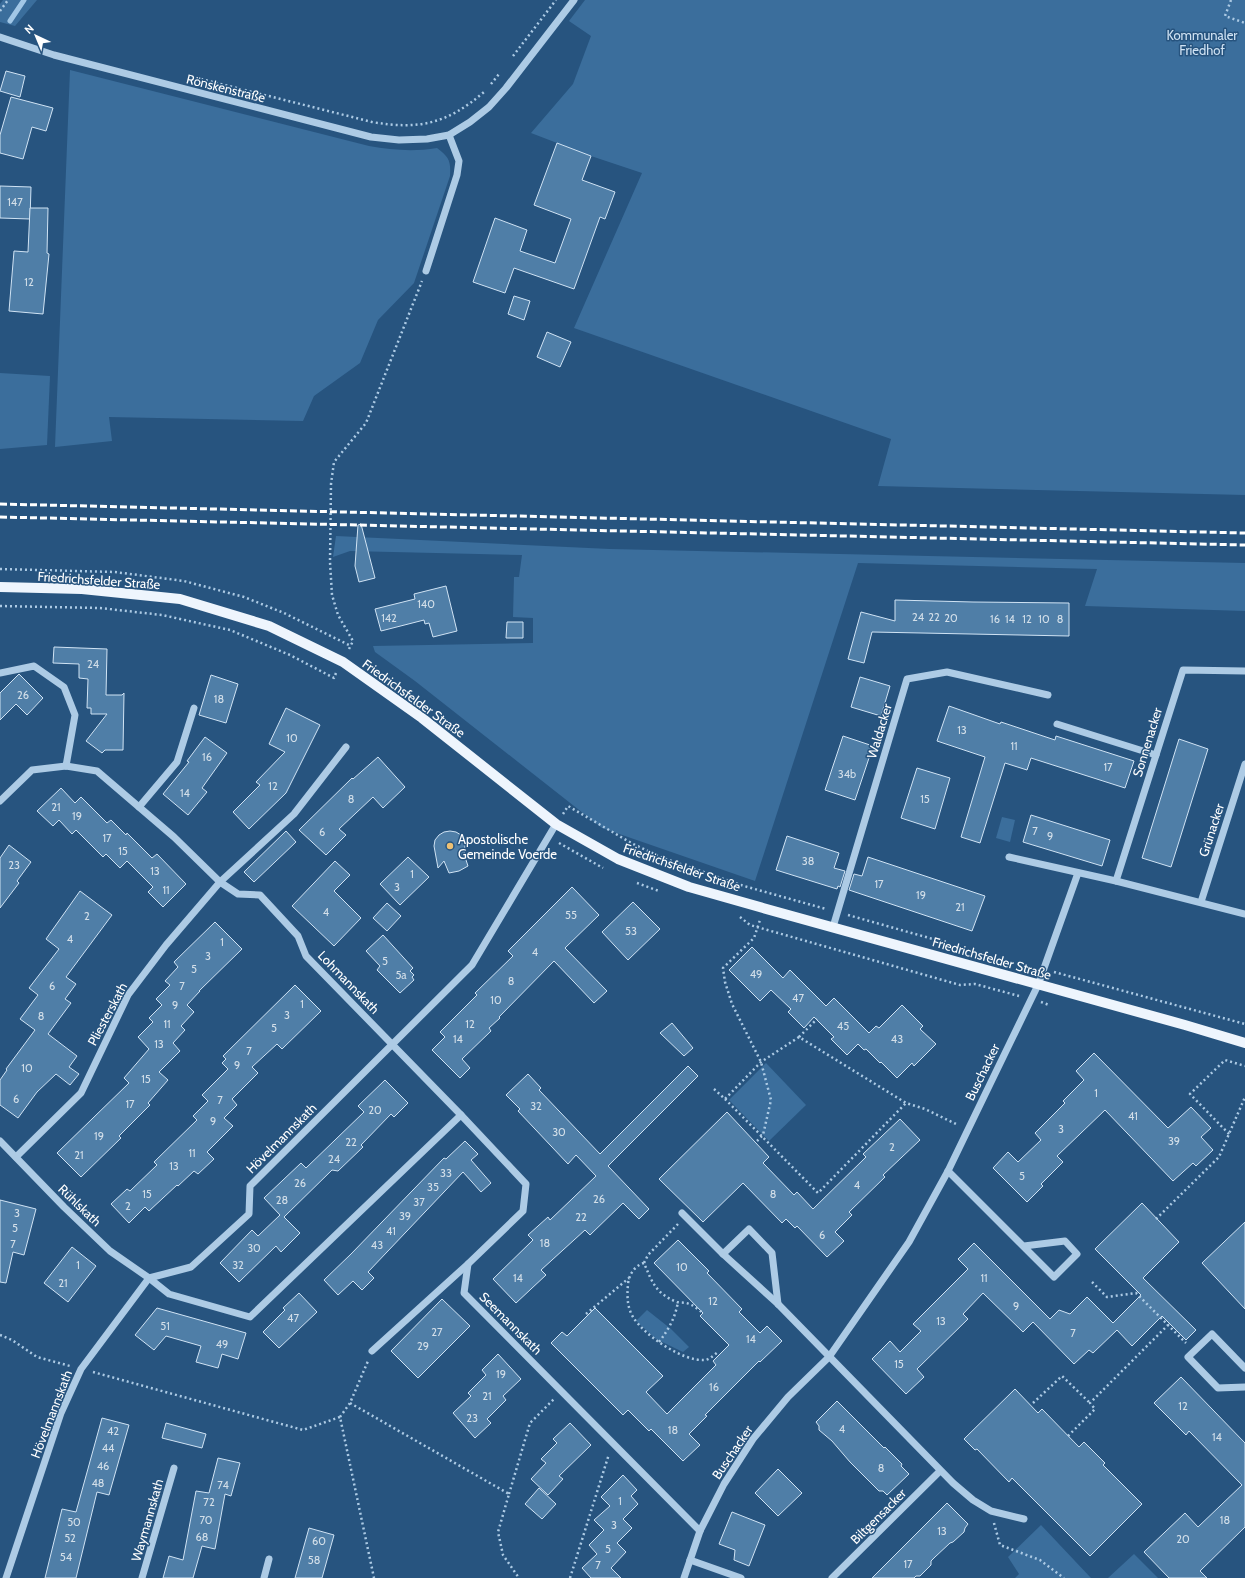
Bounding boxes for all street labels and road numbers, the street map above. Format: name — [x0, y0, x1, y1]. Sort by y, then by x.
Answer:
street label: Rönskenstraße — [185, 70, 268, 106]
street label: Friedrichsfelder Straße — [37, 568, 161, 592]
street label: Friedrichsfelder Straße — [360, 655, 469, 741]
street label: Waldacker — [863, 701, 895, 760]
street label: Sonnenacker — [1129, 705, 1165, 779]
street label: Grünacker — [1195, 800, 1227, 859]
street label: Friedrichsfelder Straße — [621, 839, 743, 895]
street label: Friedrichsfelder Straße — [931, 933, 1054, 983]
street label: Lohmannskath — [315, 947, 383, 1017]
street label: Pliesterskath — [84, 980, 130, 1048]
street label: Buschacker — [961, 1040, 1003, 1103]
street label: Hövelmannskath — [243, 1100, 319, 1176]
street label: Rühlskath — [55, 1181, 105, 1229]
street label: Seemannskath — [476, 1288, 546, 1358]
street label: Hövelmannskath — [27, 1368, 75, 1460]
street label: Buschacker — [708, 1421, 756, 1482]
street label: Waymannskath — [128, 1477, 166, 1563]
street label: Biltgensacker — [847, 1484, 910, 1547]

